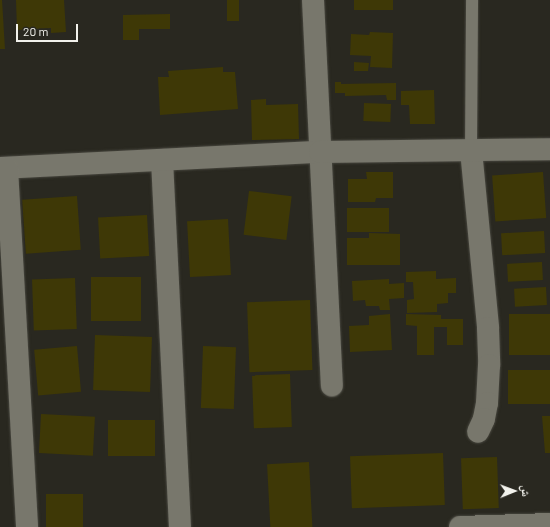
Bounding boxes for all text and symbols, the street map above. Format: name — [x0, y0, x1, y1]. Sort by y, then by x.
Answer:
scale bar — [18, 16, 80, 42]
text: 20 m — [23, 24, 49, 38]
north arrow — [494, 471, 534, 511]
text: ش — [520, 485, 533, 497]

